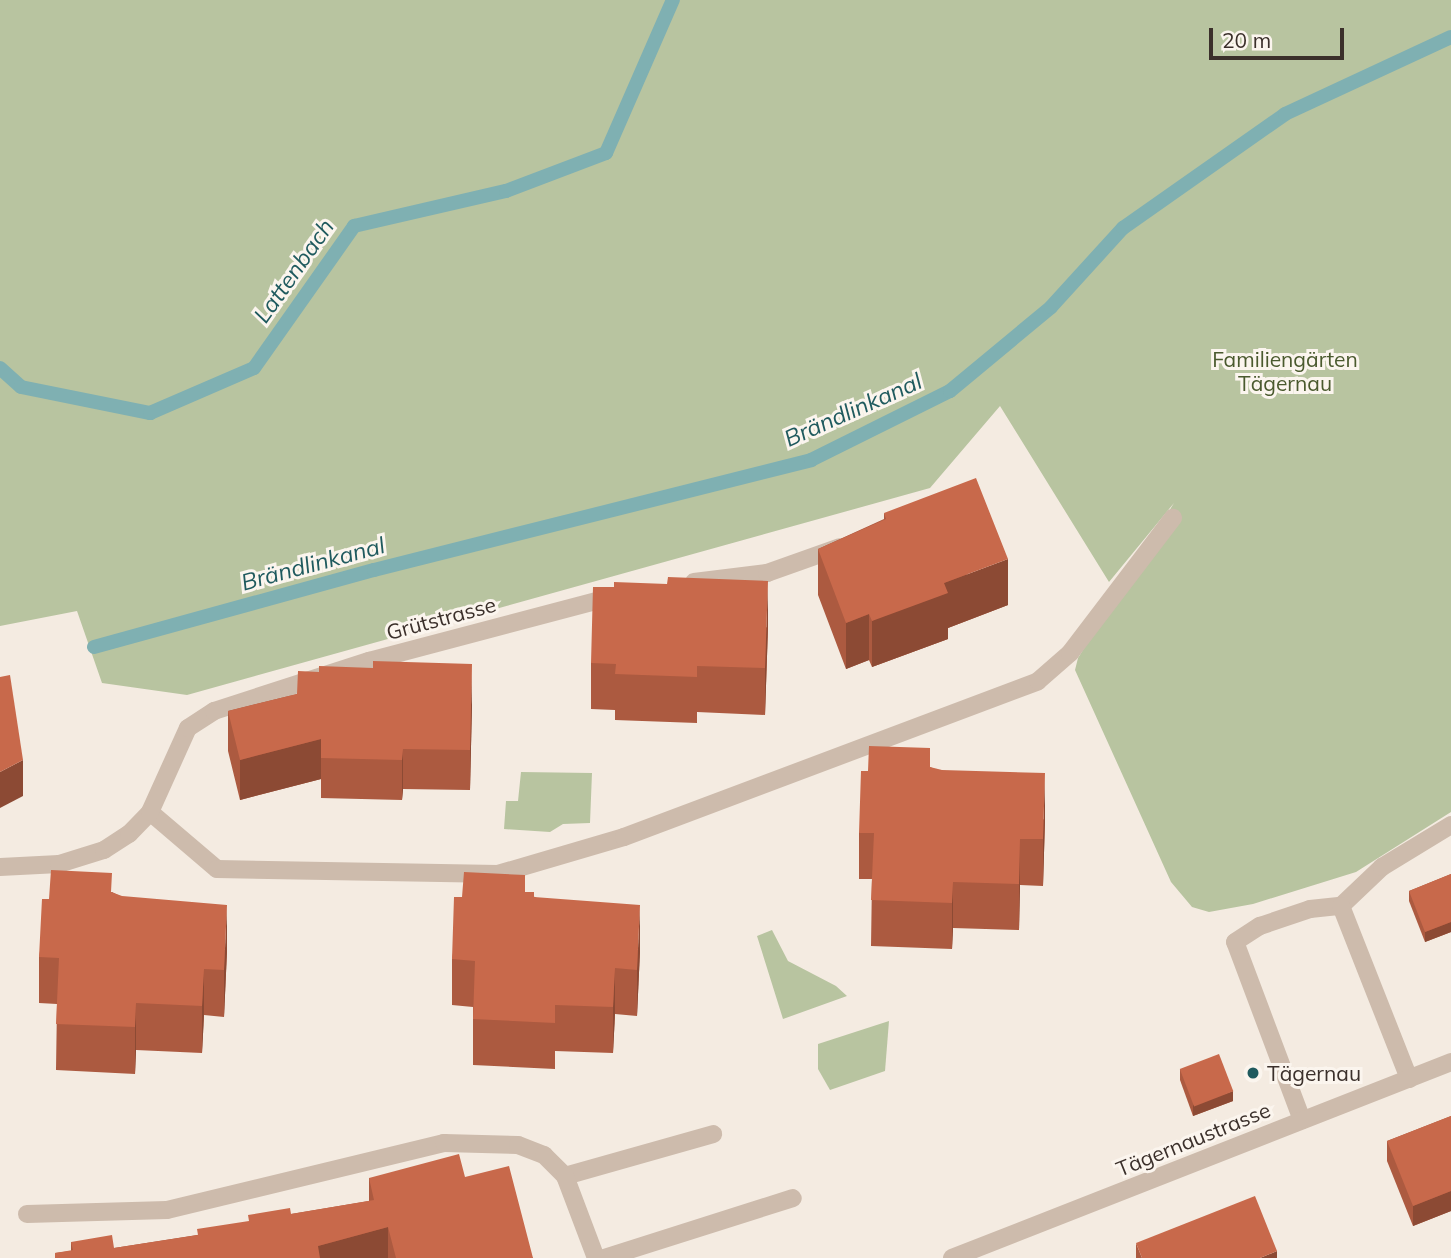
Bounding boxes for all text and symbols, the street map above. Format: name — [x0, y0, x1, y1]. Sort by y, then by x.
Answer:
scale bar — [1213, 14, 1348, 58]
text: 20 m — [1222, 27, 1271, 53]
water label: Lattenbach — [248, 214, 340, 328]
park label: Familiengärten Tägernau — [1212, 346, 1358, 396]
water label: Brändlinkanal — [780, 367, 926, 453]
water label: Brändlinkanal — [238, 532, 388, 596]
street label: Grütstrasse — [383, 591, 499, 645]
place label: Tägernau — [1267, 1060, 1361, 1086]
marker: Tägernau — [1245, 1065, 1261, 1081]
street label: Tägernaustrasse — [1112, 1097, 1274, 1181]

